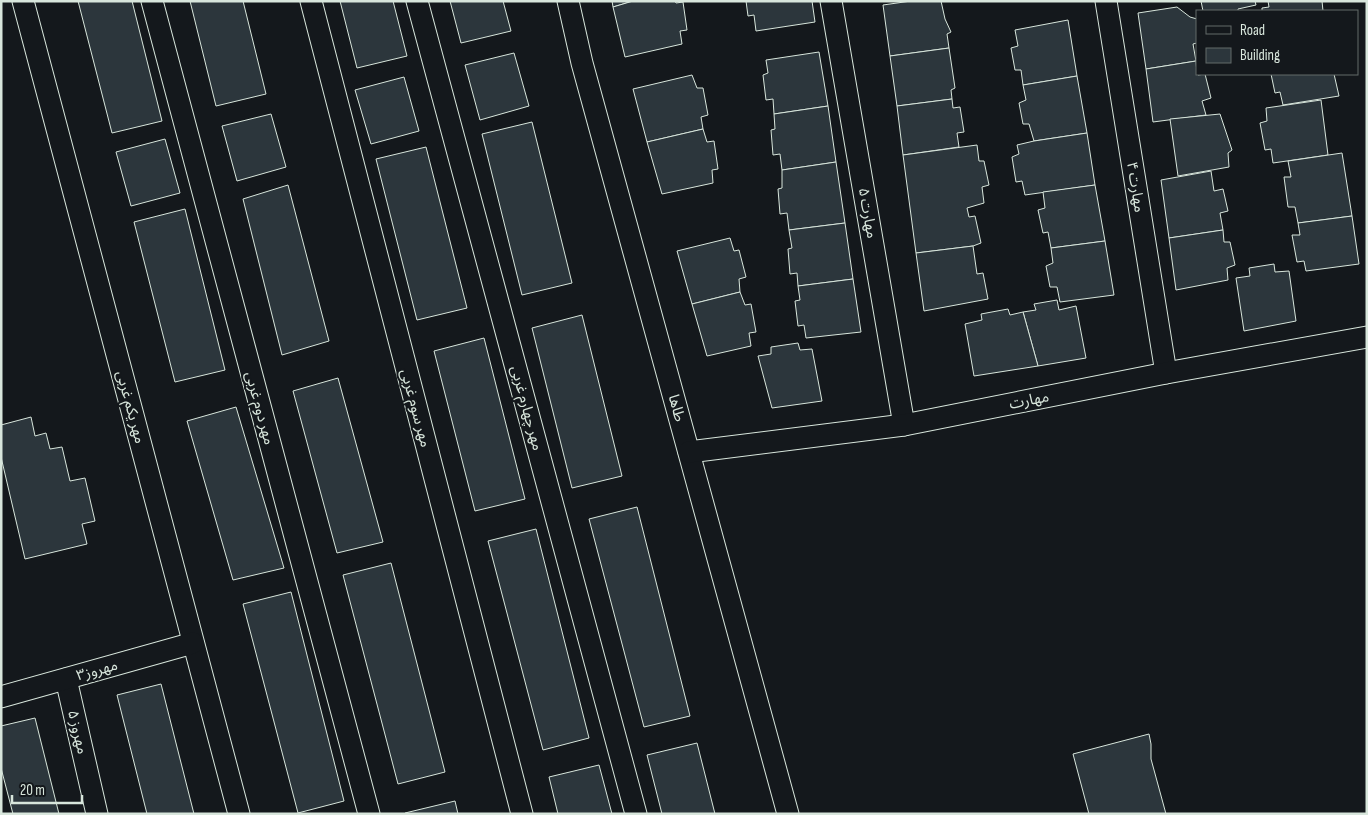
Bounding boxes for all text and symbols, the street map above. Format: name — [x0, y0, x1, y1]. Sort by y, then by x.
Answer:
legend — [1196, 10, 1358, 75]
text: Road — [1240, 21, 1265, 40]
text: Building — [1240, 46, 1280, 65]
street label: مهارت ۴ — [1122, 160, 1149, 214]
street label: مهارت ۵ — [854, 186, 881, 240]
street label: مهر چهارم غربی — [505, 364, 547, 453]
street label: مهر سوم غربی — [395, 367, 435, 450]
street label: مهر یکم غربی — [111, 369, 149, 446]
street label: مهر دوم غربی — [240, 369, 278, 447]
street label: مهارت — [1008, 387, 1051, 414]
street label: طاها — [664, 392, 689, 424]
street label: مهروز۳ — [74, 656, 120, 685]
street label: مهروز ۵ — [63, 708, 92, 756]
scale bar — [12, 772, 82, 804]
text: 20 m — [20, 781, 45, 800]

